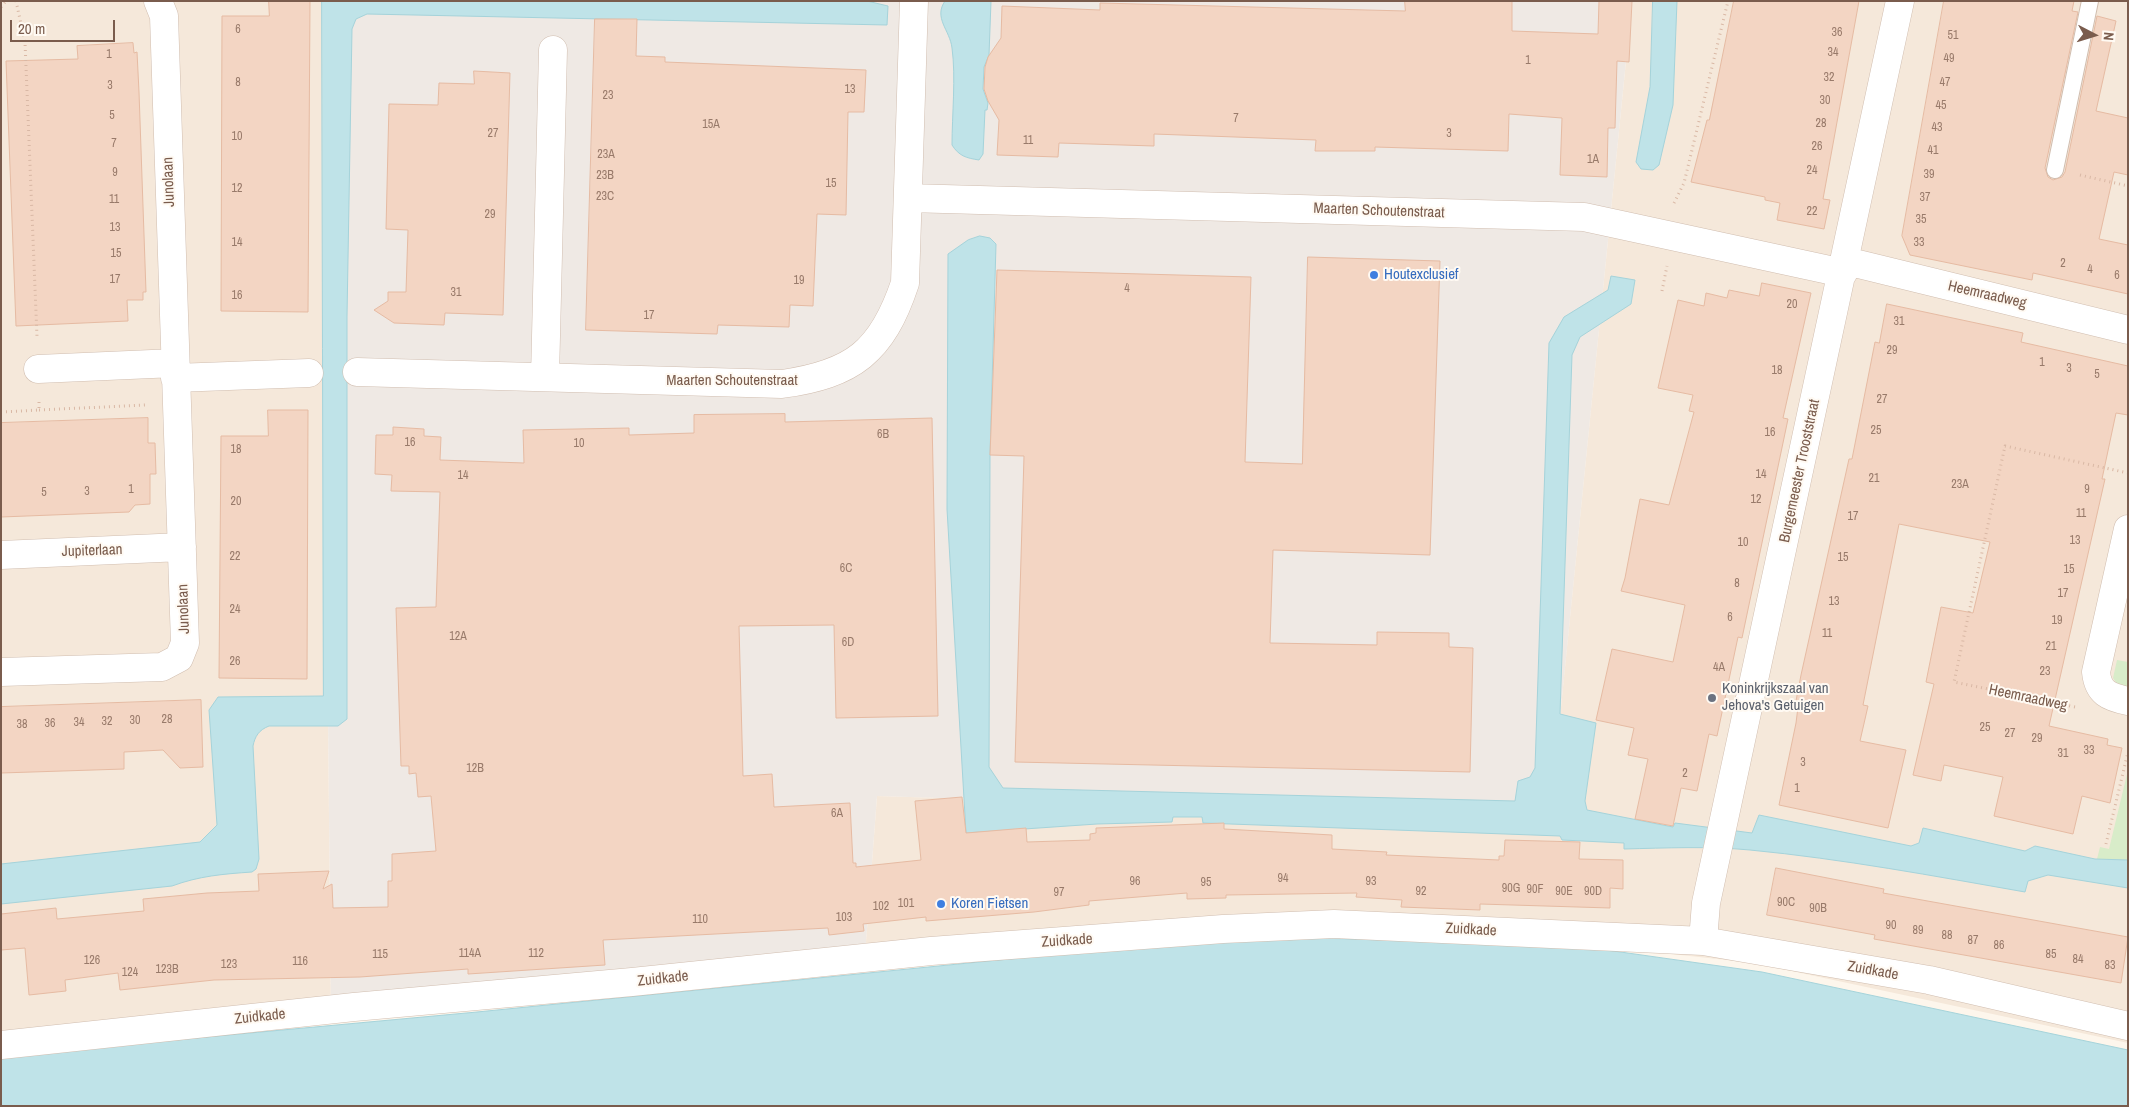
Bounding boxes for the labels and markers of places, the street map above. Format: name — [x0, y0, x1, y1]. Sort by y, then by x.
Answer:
place label: Houtexclusief — [1384, 266, 1459, 284]
marker: Houtexclusief — [1368, 269, 1380, 281]
place label: Koninkrijkszaal van Jehova's Getuigen — [1722, 680, 1829, 715]
marker: Koninkrijkszaal van Jehova's Getuigen — [1706, 692, 1718, 704]
place label: Koren Fietsen — [951, 895, 1028, 913]
marker: Koren Fietsen — [935, 898, 947, 910]

